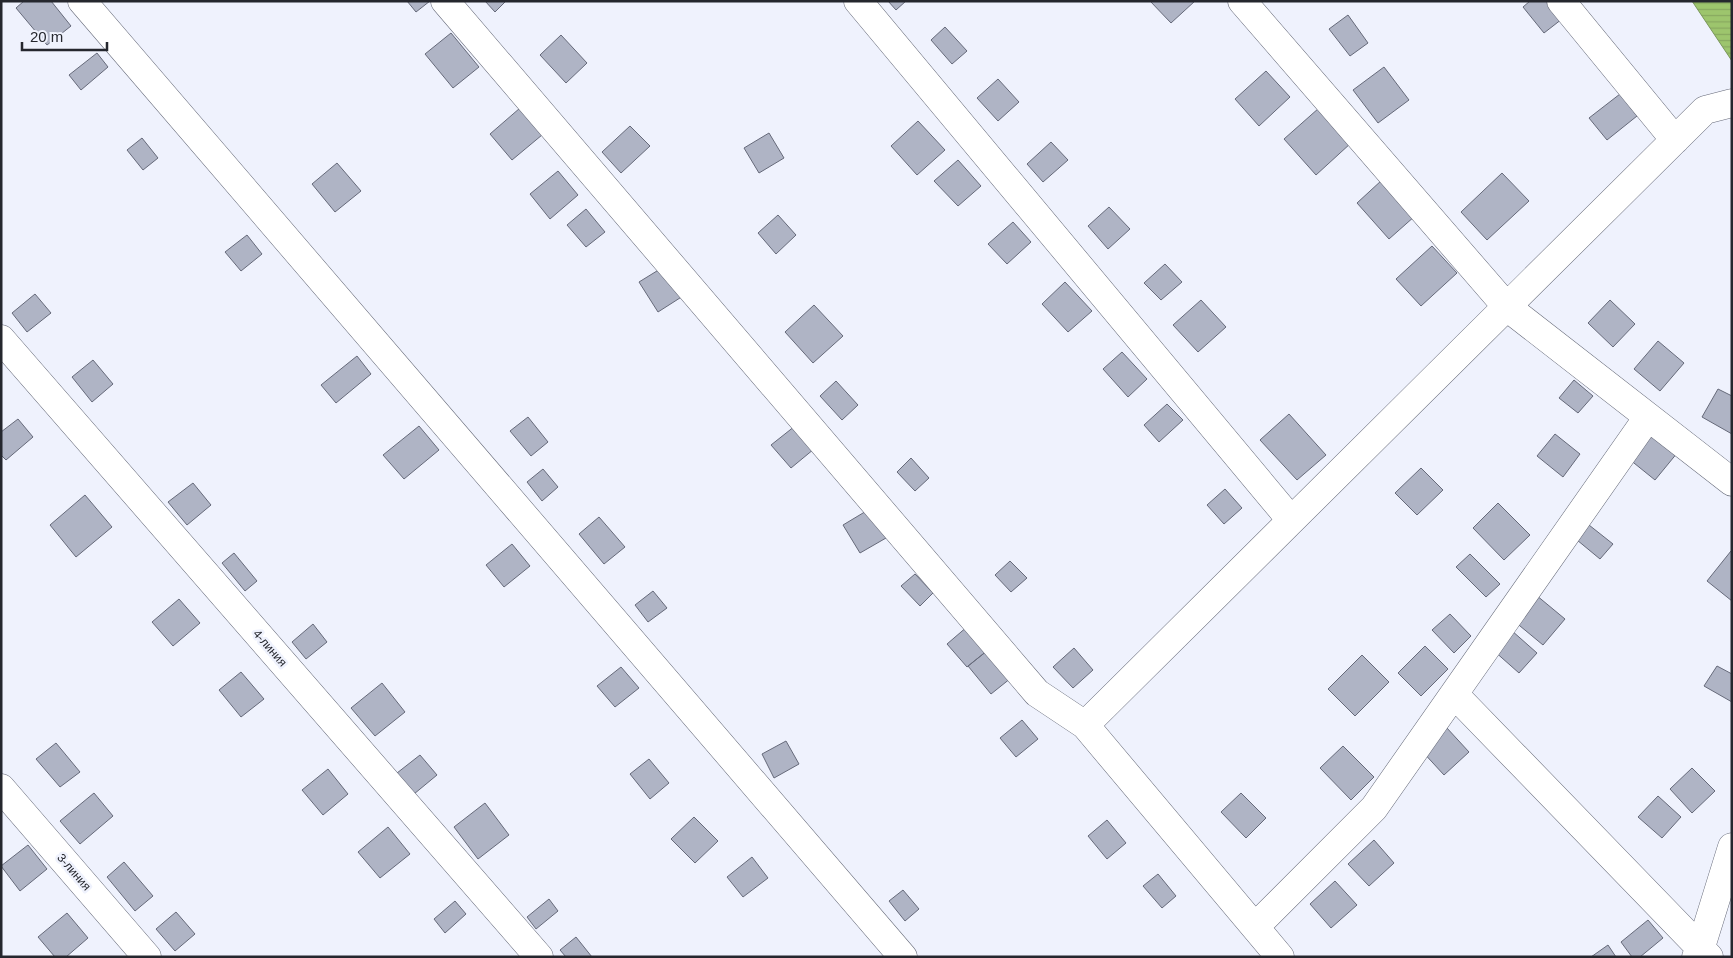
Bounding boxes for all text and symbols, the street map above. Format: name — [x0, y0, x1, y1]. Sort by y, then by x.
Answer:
scale bar — [22, 20, 108, 52]
text: 20 m — [30, 28, 63, 45]
street label: 4-линия — [250, 627, 290, 669]
street label: 3-линия — [54, 851, 94, 893]

